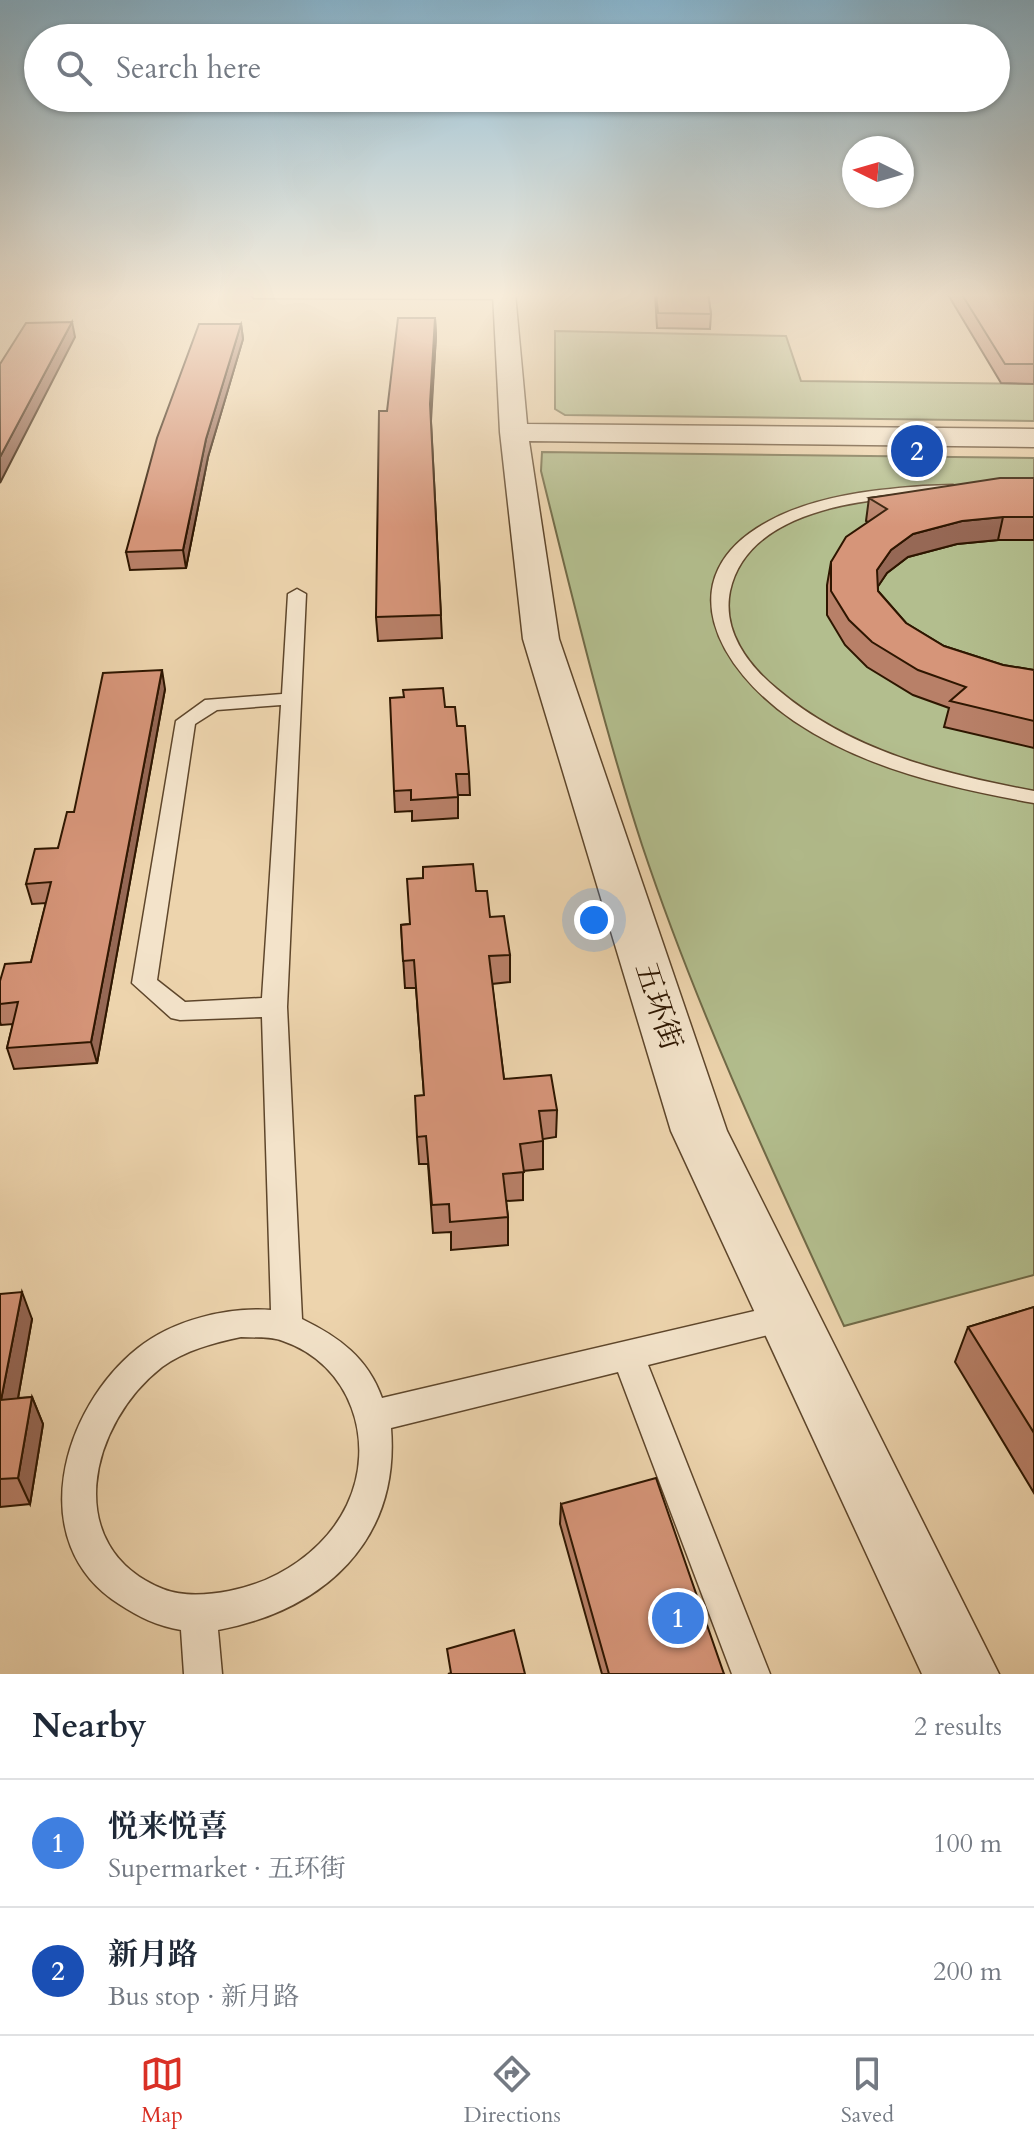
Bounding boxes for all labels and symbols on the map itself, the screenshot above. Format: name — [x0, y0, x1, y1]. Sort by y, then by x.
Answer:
north arrow — [842, 136, 914, 208]
pin: 2 — [891, 421, 943, 481]
your location — [574, 900, 614, 940]
street label: 五环街 — [625, 957, 692, 1055]
pin: 1 — [652, 1588, 704, 1648]

